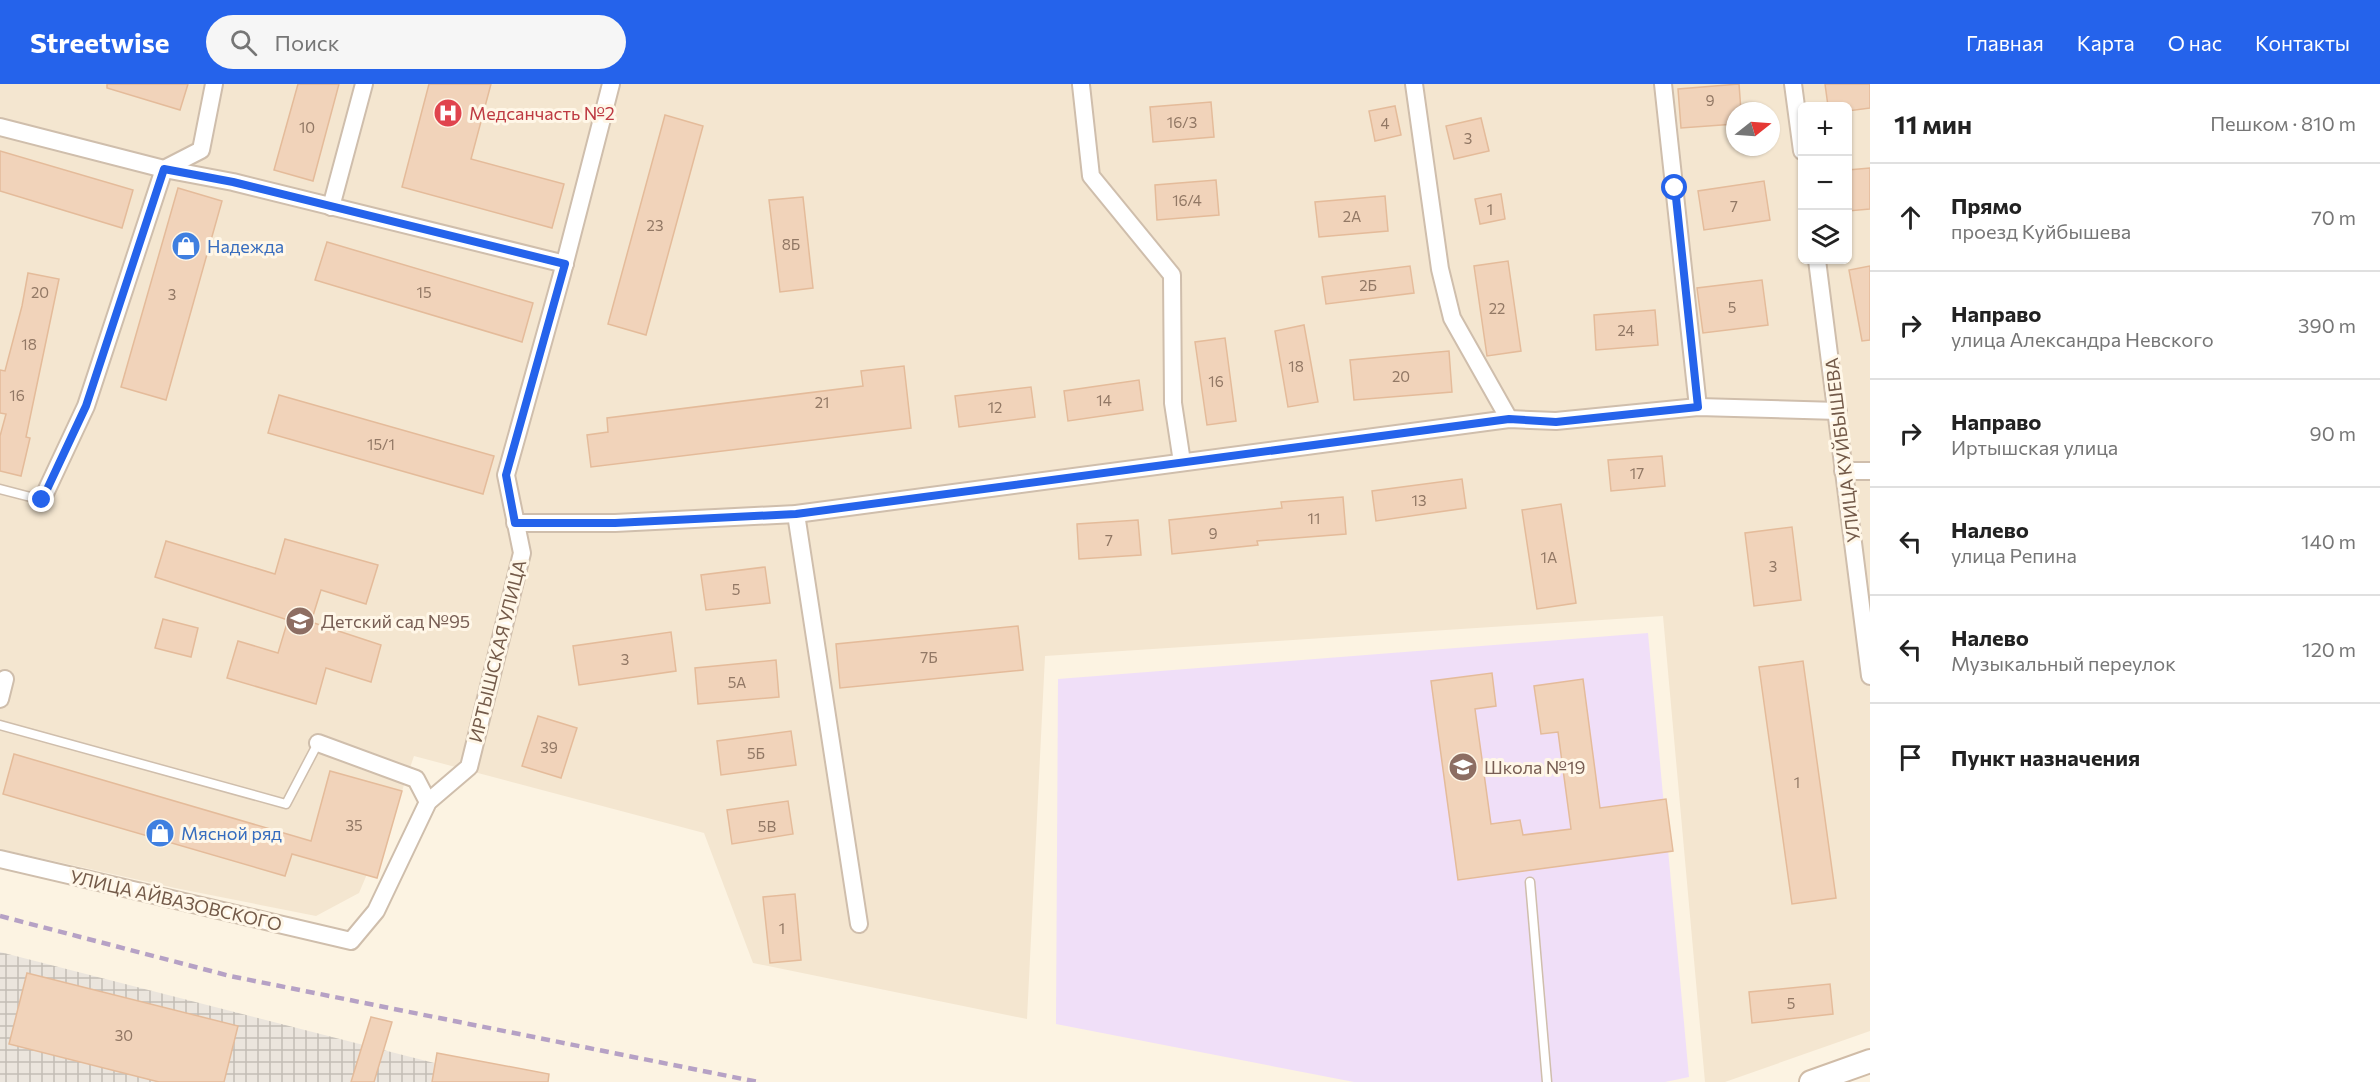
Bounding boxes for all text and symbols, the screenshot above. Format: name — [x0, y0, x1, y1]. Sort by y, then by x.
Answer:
search box — [206, 15, 626, 69]
text: Streetwise — [30, 25, 170, 59]
icon: search — [227, 26, 260, 59]
text: Поиск — [275, 29, 339, 56]
text: Главная — [1966, 30, 2044, 55]
text: Карта — [2077, 30, 2135, 55]
text: О нас — [2168, 30, 2222, 55]
text: Контакты — [2255, 30, 2350, 55]
house number: 9 — [1705, 91, 1715, 109]
hospital icon: Медсанчасть №2 — [432, 97, 464, 129]
place label: Медсанчасть №2 — [469, 102, 615, 124]
north arrow — [1726, 102, 1780, 156]
map controls — [1798, 102, 1852, 264]
button: + — [1798, 102, 1852, 156]
text: 11 мин — [1894, 108, 1972, 139]
text: Пешком · 810 m — [2210, 111, 2356, 135]
house number: 16/3 — [1167, 113, 1197, 131]
house number: 4 — [1381, 114, 1390, 132]
house number: 10 — [299, 118, 315, 136]
house number: 3 — [1464, 129, 1472, 147]
button: − — [1798, 156, 1852, 210]
route start — [1661, 174, 1687, 200]
house number: 16/4 — [1172, 191, 1202, 209]
text: Прямо — [1951, 192, 2022, 219]
house number: 7 — [1730, 197, 1738, 215]
house number: 1 — [1487, 200, 1493, 218]
icon: ahead — [1894, 201, 1927, 234]
text: 70 m — [2311, 205, 2356, 229]
house number: 2А — [1343, 207, 1361, 225]
button: layers — [1798, 210, 1852, 264]
house number: 23 — [647, 216, 663, 234]
text: проезд Куйбышева — [1951, 219, 2131, 243]
shop icon: Надежда — [170, 230, 202, 262]
place label: Надежда — [207, 235, 284, 257]
house number: 8Б — [782, 235, 800, 253]
house number: 2Б — [1359, 276, 1377, 294]
house number: 20 — [31, 283, 49, 301]
house number: 15 — [416, 283, 432, 301]
house number: 3 — [168, 285, 176, 303]
house number: 5 — [1728, 298, 1736, 316]
house number: 22 — [1489, 299, 1505, 317]
text: Направо — [1951, 300, 2041, 327]
icon: right — [1894, 309, 1927, 342]
text: 390 m — [2298, 313, 2356, 337]
house number: 24 — [1617, 321, 1635, 339]
text: улица Александра Невского — [1951, 327, 2214, 351]
house number: 18 — [21, 335, 37, 353]
street label: УЛИЦА КУЙБЫШЕВА — [1820, 356, 1864, 544]
house number: 18 — [1288, 357, 1304, 375]
house number: 20 — [1392, 367, 1410, 385]
house number: 16 — [1208, 372, 1224, 390]
house number: 16 — [9, 386, 25, 404]
house number: 14 — [1096, 391, 1112, 409]
house number: 21 — [815, 393, 829, 411]
house number: 12 — [988, 398, 1002, 416]
text: Направо — [1951, 408, 2041, 435]
icon: right — [1894, 417, 1927, 450]
text: 90 m — [2310, 421, 2356, 445]
house number: 15/1 — [367, 435, 395, 453]
text: Иртышская улица — [1951, 435, 2118, 459]
house number: 17 — [1630, 464, 1644, 482]
route end — [28, 486, 54, 512]
house number: 13 — [1412, 491, 1426, 509]
house number: 11 — [1308, 509, 1320, 527]
text: Налево — [1951, 516, 2029, 543]
house number: 9 — [1208, 524, 1218, 542]
icon: left — [1894, 525, 1927, 558]
text: 140 m — [2301, 529, 2356, 553]
house number: 7 — [1105, 531, 1113, 549]
text: улица Репина — [1951, 543, 2077, 567]
house number: 1А — [1541, 548, 1557, 566]
street label: ИРТЫШСКАЯ УЛИЦА — [464, 557, 530, 745]
house number: 3 — [1769, 557, 1777, 575]
house number: 5 — [732, 580, 740, 598]
school or university icon: Детский сад №95 — [284, 605, 316, 637]
place label: Детский сад №95 — [321, 610, 470, 632]
text: Налево — [1951, 624, 2029, 651]
icon: left — [1894, 633, 1927, 666]
text: 120 m — [2302, 637, 2356, 661]
house number: 7Б — [920, 648, 938, 666]
house number: 3 — [621, 650, 629, 668]
text: Музыкальный переулок — [1951, 651, 2176, 675]
house number: 5А — [728, 673, 746, 691]
house number: 39 — [540, 738, 558, 756]
icon: arrive — [1894, 741, 1927, 774]
house number: 5Б — [747, 744, 765, 762]
text: Пункт назначения — [1951, 744, 2140, 771]
school or university icon: Школа №19 — [1447, 751, 1479, 783]
place label: Школа №19 — [1484, 756, 1586, 778]
house number: 1 — [1794, 773, 1800, 791]
house number: 35 — [345, 816, 363, 834]
shop icon: Мясной ряд — [144, 817, 176, 849]
house number: 5В — [758, 817, 776, 835]
place label: Мясной ряд — [181, 822, 282, 844]
street label: УЛИЦА АЙВАЗОВСКОГО — [68, 865, 284, 935]
house number: 1 — [779, 919, 785, 937]
house number: 5 — [1787, 994, 1795, 1012]
house number: 30 — [115, 1026, 133, 1044]

